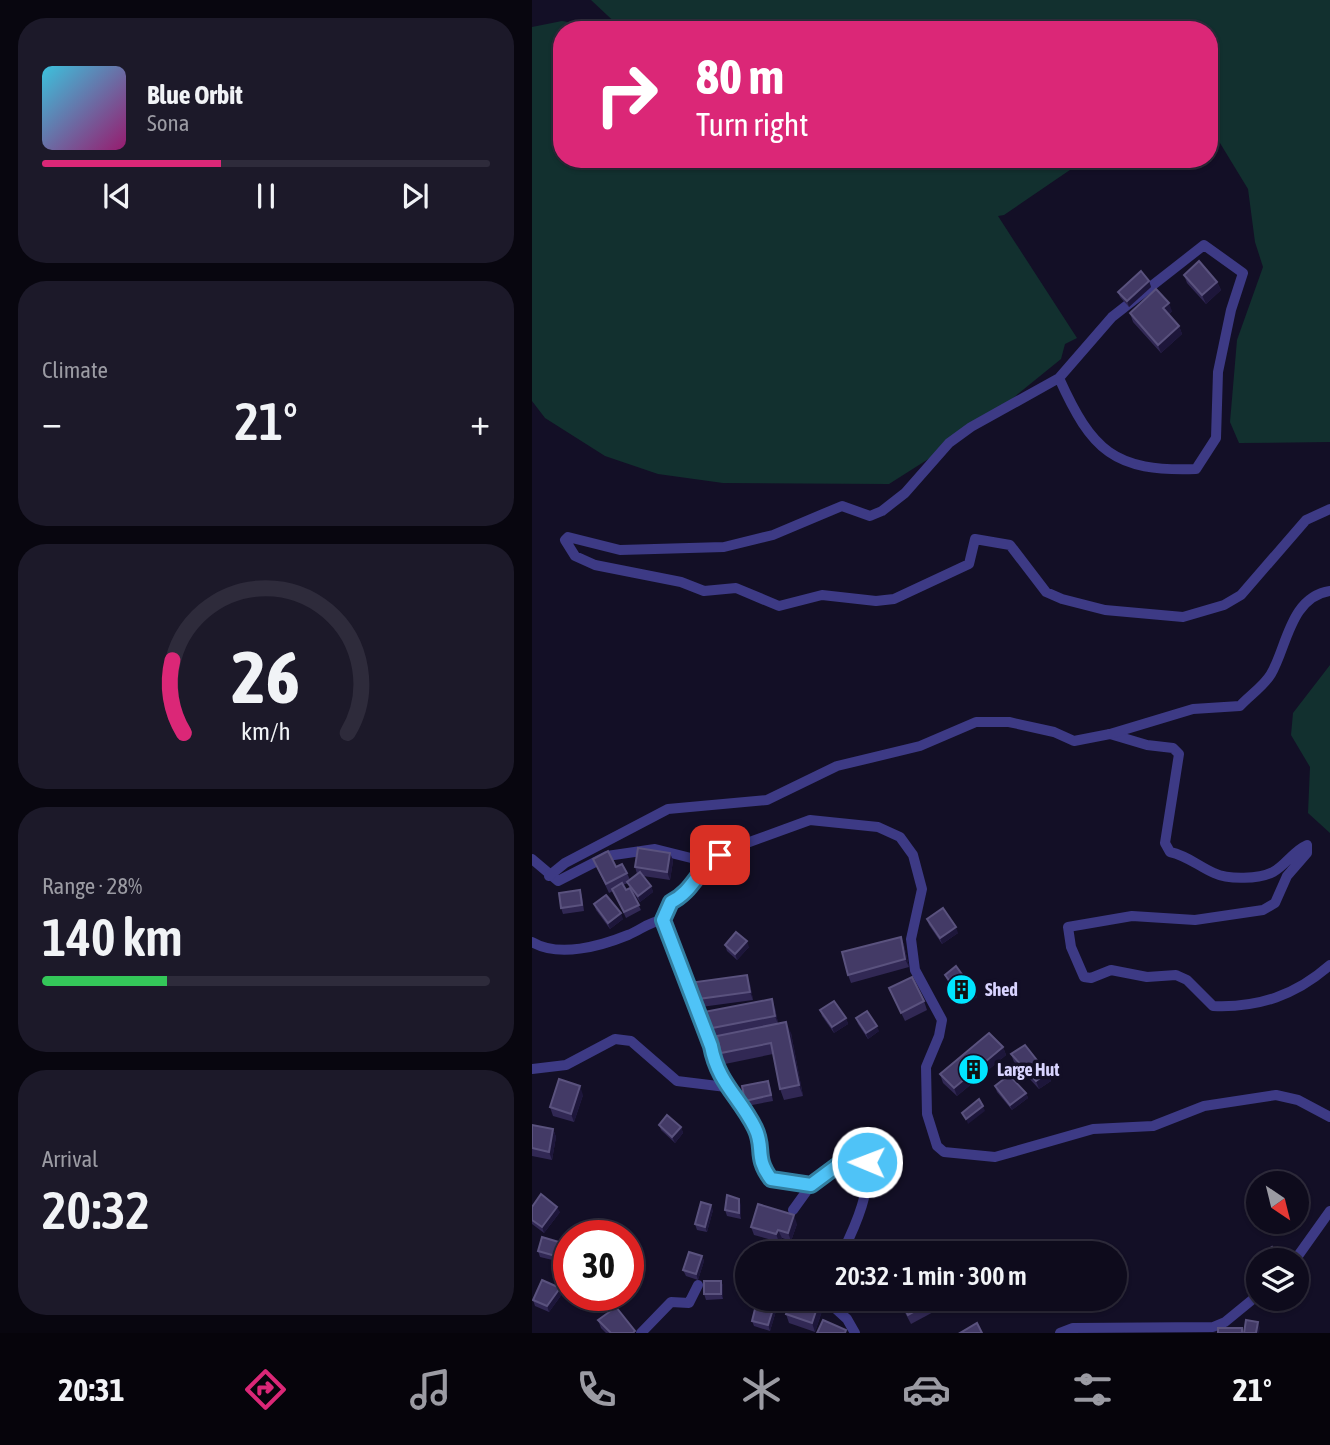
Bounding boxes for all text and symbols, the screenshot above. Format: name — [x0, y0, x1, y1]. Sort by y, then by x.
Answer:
text: 80 m — [696, 48, 784, 104]
icon: right — [581, 49, 672, 140]
text: Blue Orbit — [147, 80, 243, 110]
text: Turn right — [696, 106, 809, 143]
text: Sona — [147, 110, 189, 136]
icon: previous — [98, 177, 136, 215]
icon: pause — [247, 177, 285, 215]
icon: next — [396, 177, 434, 215]
text: Climate — [42, 357, 108, 383]
text: 21° — [234, 391, 298, 451]
text: − — [42, 400, 62, 443]
text: + — [470, 400, 490, 443]
text: 26 — [232, 635, 300, 718]
text: km/h — [241, 716, 291, 744]
pin — [690, 825, 750, 885]
icon: arrive — [701, 836, 739, 874]
text: Range · 28% — [42, 873, 142, 899]
text: 140 km — [42, 907, 183, 967]
building icon: Shed — [945, 972, 979, 1006]
place label: Shed — [985, 979, 1018, 1000]
building icon: Large Hut — [957, 1052, 991, 1086]
place label: Large Hut — [997, 1059, 1060, 1080]
position arrow — [830, 1125, 904, 1199]
text: Arrival — [42, 1146, 98, 1172]
north arrow — [1246, 1171, 1309, 1234]
map controls — [1246, 1171, 1309, 1311]
text: 20:32 — [42, 1180, 150, 1240]
speed limit sign: 30 — [553, 1220, 644, 1311]
button: layers — [1246, 1248, 1309, 1311]
text: 20:32 · 1 min · 300 m — [835, 1261, 1027, 1291]
icon: directions — [241, 1365, 290, 1414]
icon: music — [406, 1365, 455, 1414]
icon: phone — [572, 1365, 621, 1414]
icon: climate — [737, 1365, 786, 1414]
icon: car — [902, 1365, 951, 1414]
icon: filters — [1068, 1365, 1117, 1414]
text: 20:31 — [58, 1371, 125, 1408]
text: 21° — [1233, 1371, 1272, 1408]

